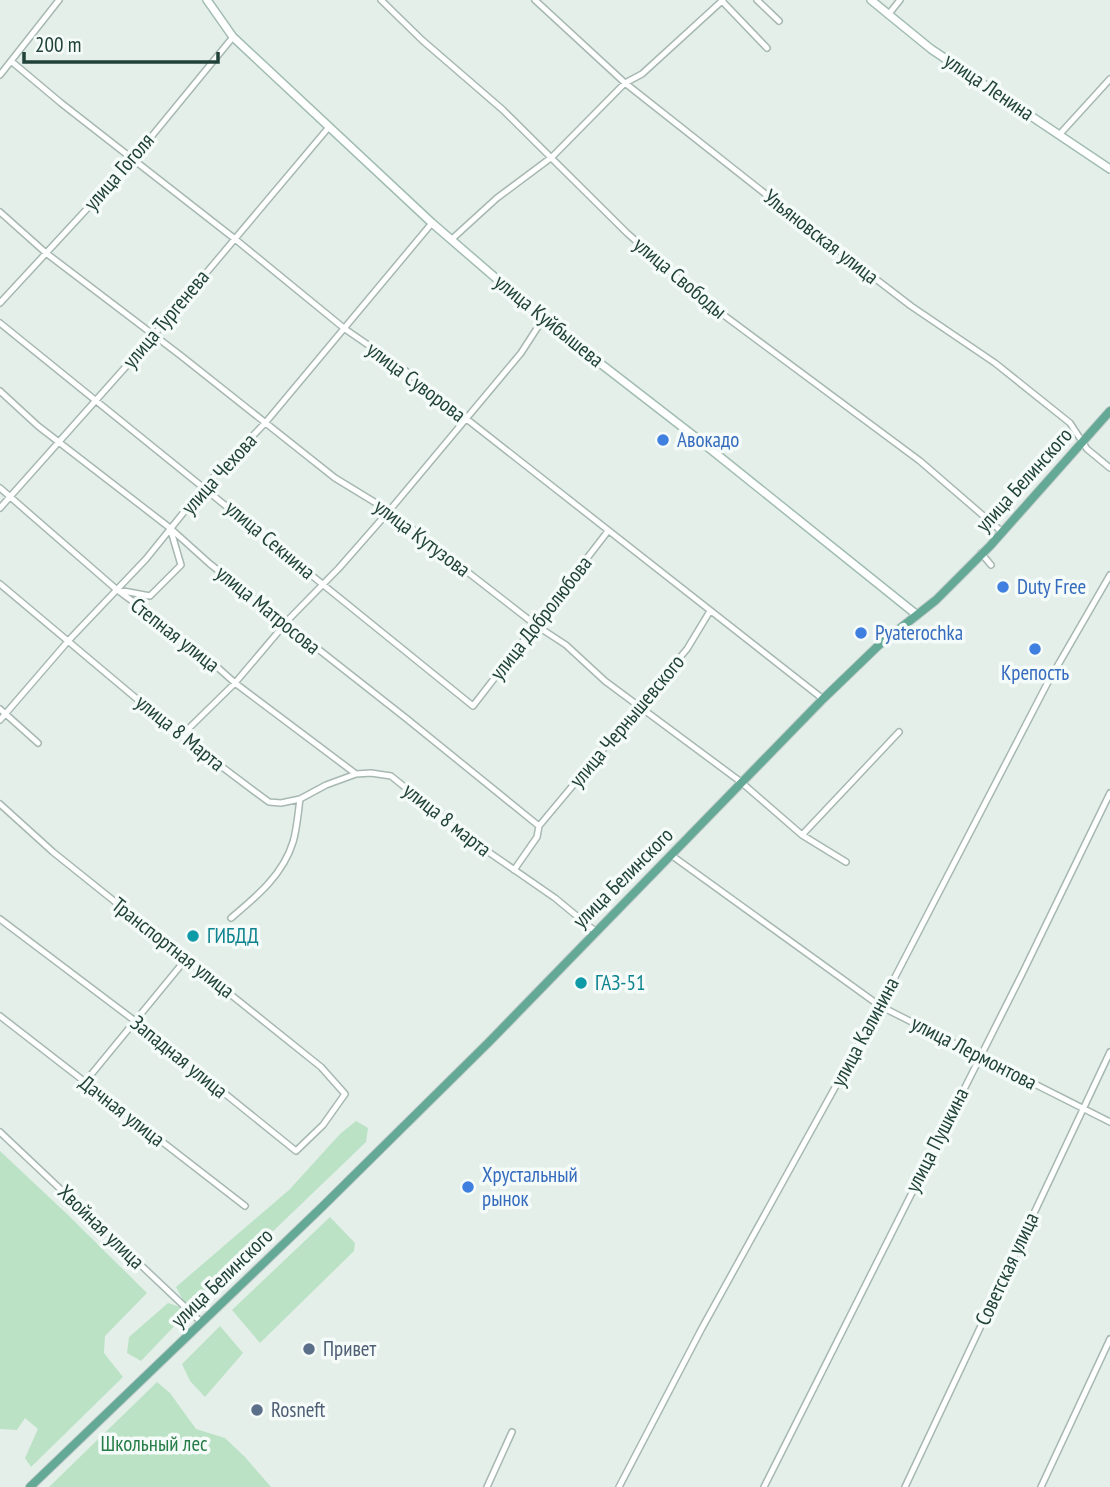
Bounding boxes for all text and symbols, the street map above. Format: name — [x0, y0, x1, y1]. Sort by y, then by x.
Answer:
scale bar — [24, 21, 219, 65]
text: 200 m — [35, 31, 81, 58]
street label: улица Ленина — [939, 47, 1039, 126]
street label: улица Гоголя — [78, 127, 160, 216]
street label: Ульяновская улица — [758, 183, 884, 290]
street label: улица Свободы — [628, 231, 732, 324]
street label: улица Тургенева — [117, 264, 215, 374]
street label: улица Куйбышева — [489, 268, 610, 373]
street label: улица Суворова — [361, 335, 471, 428]
street label: улица Белинского — [970, 422, 1078, 538]
place label: Авокадо — [677, 426, 739, 453]
street label: улица Чехова — [175, 427, 262, 520]
marker: Авокадо — [655, 432, 671, 448]
street label: улица Кутузова — [369, 493, 476, 583]
street label: улица Секнина — [220, 494, 321, 585]
street label: улица Добролюбова — [484, 550, 598, 685]
street label: улица Матросова — [210, 559, 326, 660]
place label: Duty Free — [1017, 573, 1086, 600]
marker: Duty Free — [995, 579, 1011, 595]
street label: Степная улица — [125, 591, 225, 678]
place label: Pyaterochka — [875, 619, 963, 646]
marker: Pyaterochka — [853, 625, 869, 641]
marker: Крепость — [1027, 641, 1043, 657]
street label: улица Чернышевского — [563, 649, 690, 793]
place label: Крепость — [1001, 659, 1069, 686]
street label: улица 8 Марта — [130, 688, 230, 777]
street label: улица 8 марта — [398, 777, 497, 863]
street label: улица Белинского — [567, 822, 679, 934]
street label: Транспортная улица — [107, 891, 240, 1004]
place label: ГИБДД — [207, 922, 259, 949]
marker: ГИБДД — [185, 928, 201, 944]
place label: ГАЗ-51 — [595, 969, 645, 996]
street label: улица Калинина — [824, 972, 905, 1091]
marker: ГАЗ-51 — [573, 975, 589, 991]
street label: Западная улица — [125, 1009, 233, 1104]
street label: улица Лермонтова — [907, 1009, 1042, 1096]
street label: Дачная улица — [74, 1069, 170, 1152]
street label: улица Пушкина — [899, 1083, 974, 1197]
place label: Хрустальный рынок — [482, 1161, 578, 1212]
street label: Хвойная улица — [52, 1179, 150, 1275]
marker: Хрустальный рынок — [460, 1179, 476, 1195]
street label: Советская улица — [969, 1208, 1044, 1329]
street label: улица Белинского — [165, 1222, 278, 1333]
place label: Привет — [323, 1335, 377, 1362]
marker: Привет — [301, 1341, 317, 1357]
place label: Rosneft — [271, 1396, 325, 1423]
marker: Rosneft — [249, 1402, 265, 1418]
park label: Школьный лес — [101, 1430, 208, 1457]

